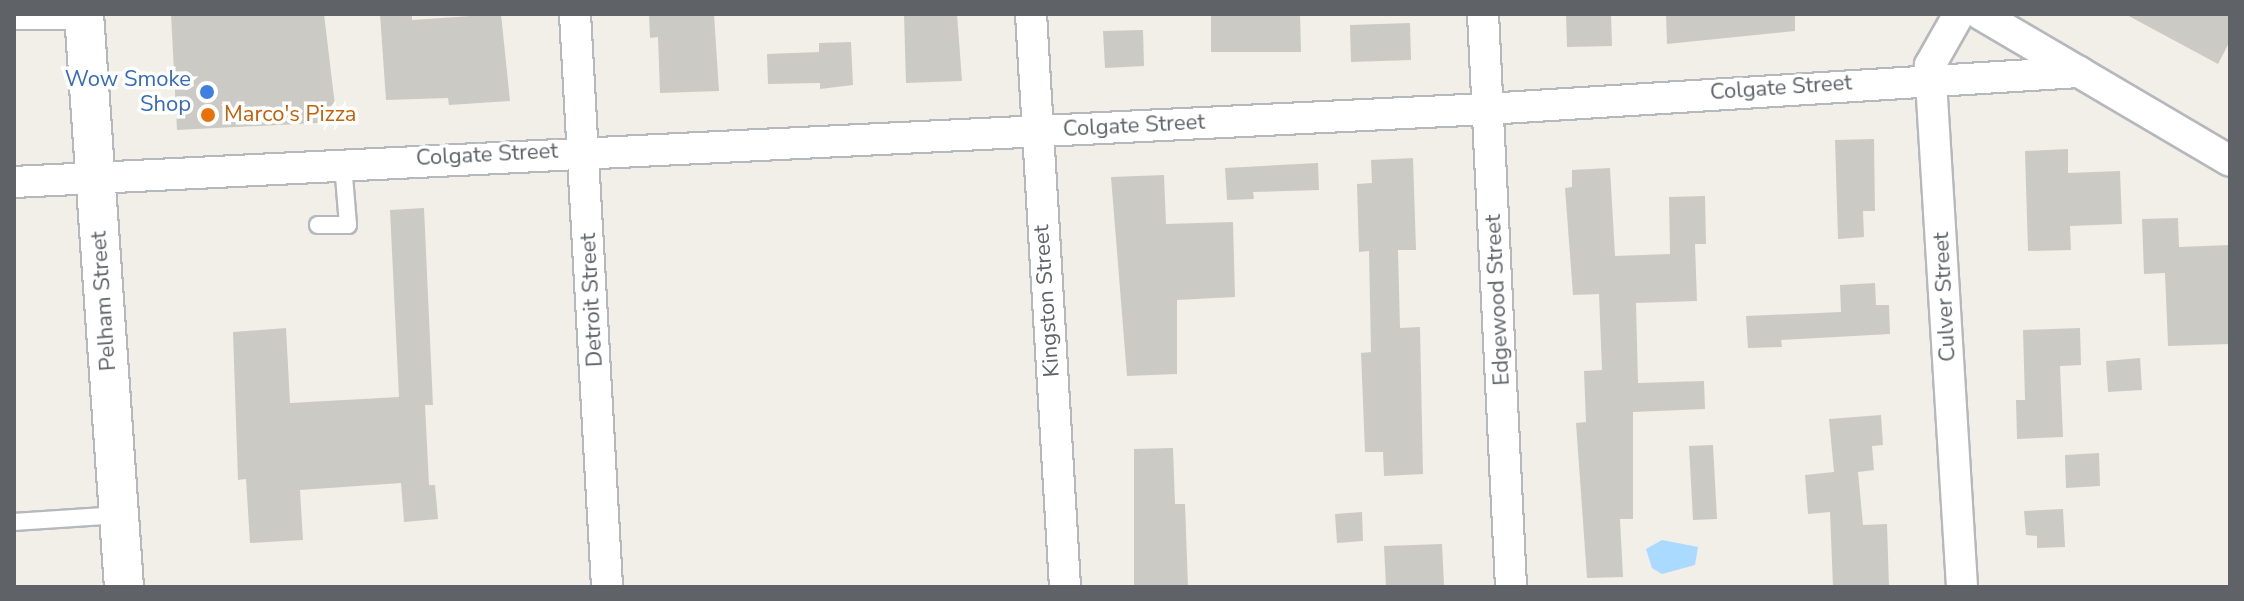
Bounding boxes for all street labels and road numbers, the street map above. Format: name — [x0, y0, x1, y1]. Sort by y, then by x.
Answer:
street label: Colgate Street — [1709, 70, 1853, 106]
street label: Colgate Street — [1062, 109, 1206, 143]
street label: Colgate Street — [415, 138, 559, 172]
street label: Edgewood Street — [1480, 214, 1516, 386]
street label: Kingston Street — [1029, 224, 1065, 378]
street label: Pelham Street — [86, 230, 122, 372]
street label: Detroit Street — [575, 232, 609, 368]
street label: Culver Street — [1928, 232, 1962, 362]

